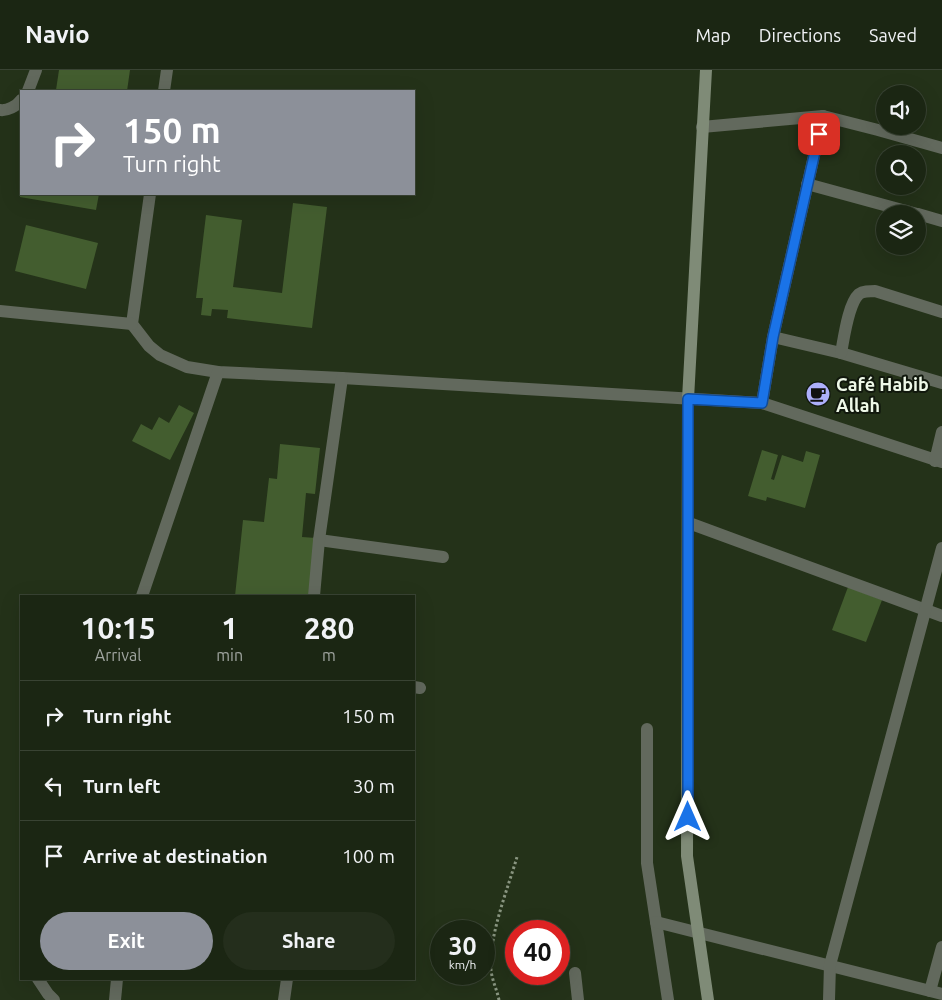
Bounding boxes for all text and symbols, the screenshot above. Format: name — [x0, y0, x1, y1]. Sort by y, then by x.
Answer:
text: Navio — [25, 21, 90, 48]
text: Map — [695, 25, 731, 45]
text: Directions — [759, 25, 841, 45]
text: Saved — [869, 25, 917, 45]
map controls — [876, 85, 926, 255]
button: sound — [876, 85, 926, 135]
icon: right — [40, 110, 105, 175]
text: 150 m — [123, 110, 221, 150]
pin — [798, 113, 840, 155]
icon: arrive — [805, 120, 833, 148]
button: search — [876, 145, 926, 195]
text: Turn right — [123, 151, 221, 176]
button: layers — [876, 205, 926, 255]
place label: Café Habib Allah — [836, 374, 929, 415]
cafe icon: Café Habib Allah — [805, 381, 831, 407]
text: 10:15 — [81, 611, 156, 645]
text: 1 — [221, 611, 238, 645]
text: 280 — [304, 611, 354, 645]
text: Arrival — [95, 646, 141, 664]
text: min — [216, 646, 243, 664]
text: m — [322, 646, 336, 664]
icon: right — [40, 702, 68, 730]
text: Turn right — [83, 705, 171, 727]
text: 150 m — [342, 705, 395, 727]
icon: left — [40, 772, 68, 800]
text: Turn left — [83, 775, 161, 797]
text: 30 m — [353, 775, 395, 797]
position arrow — [661, 790, 713, 842]
icon: arrive — [40, 842, 68, 870]
text: Arrive at destination — [83, 845, 268, 867]
text: 100 m — [342, 845, 395, 867]
button: Exit — [40, 912, 213, 970]
button: Share — [223, 912, 395, 970]
speed limit sign: 40 — [505, 920, 570, 985]
text: 30 — [448, 932, 477, 960]
text: km/h — [449, 958, 476, 971]

